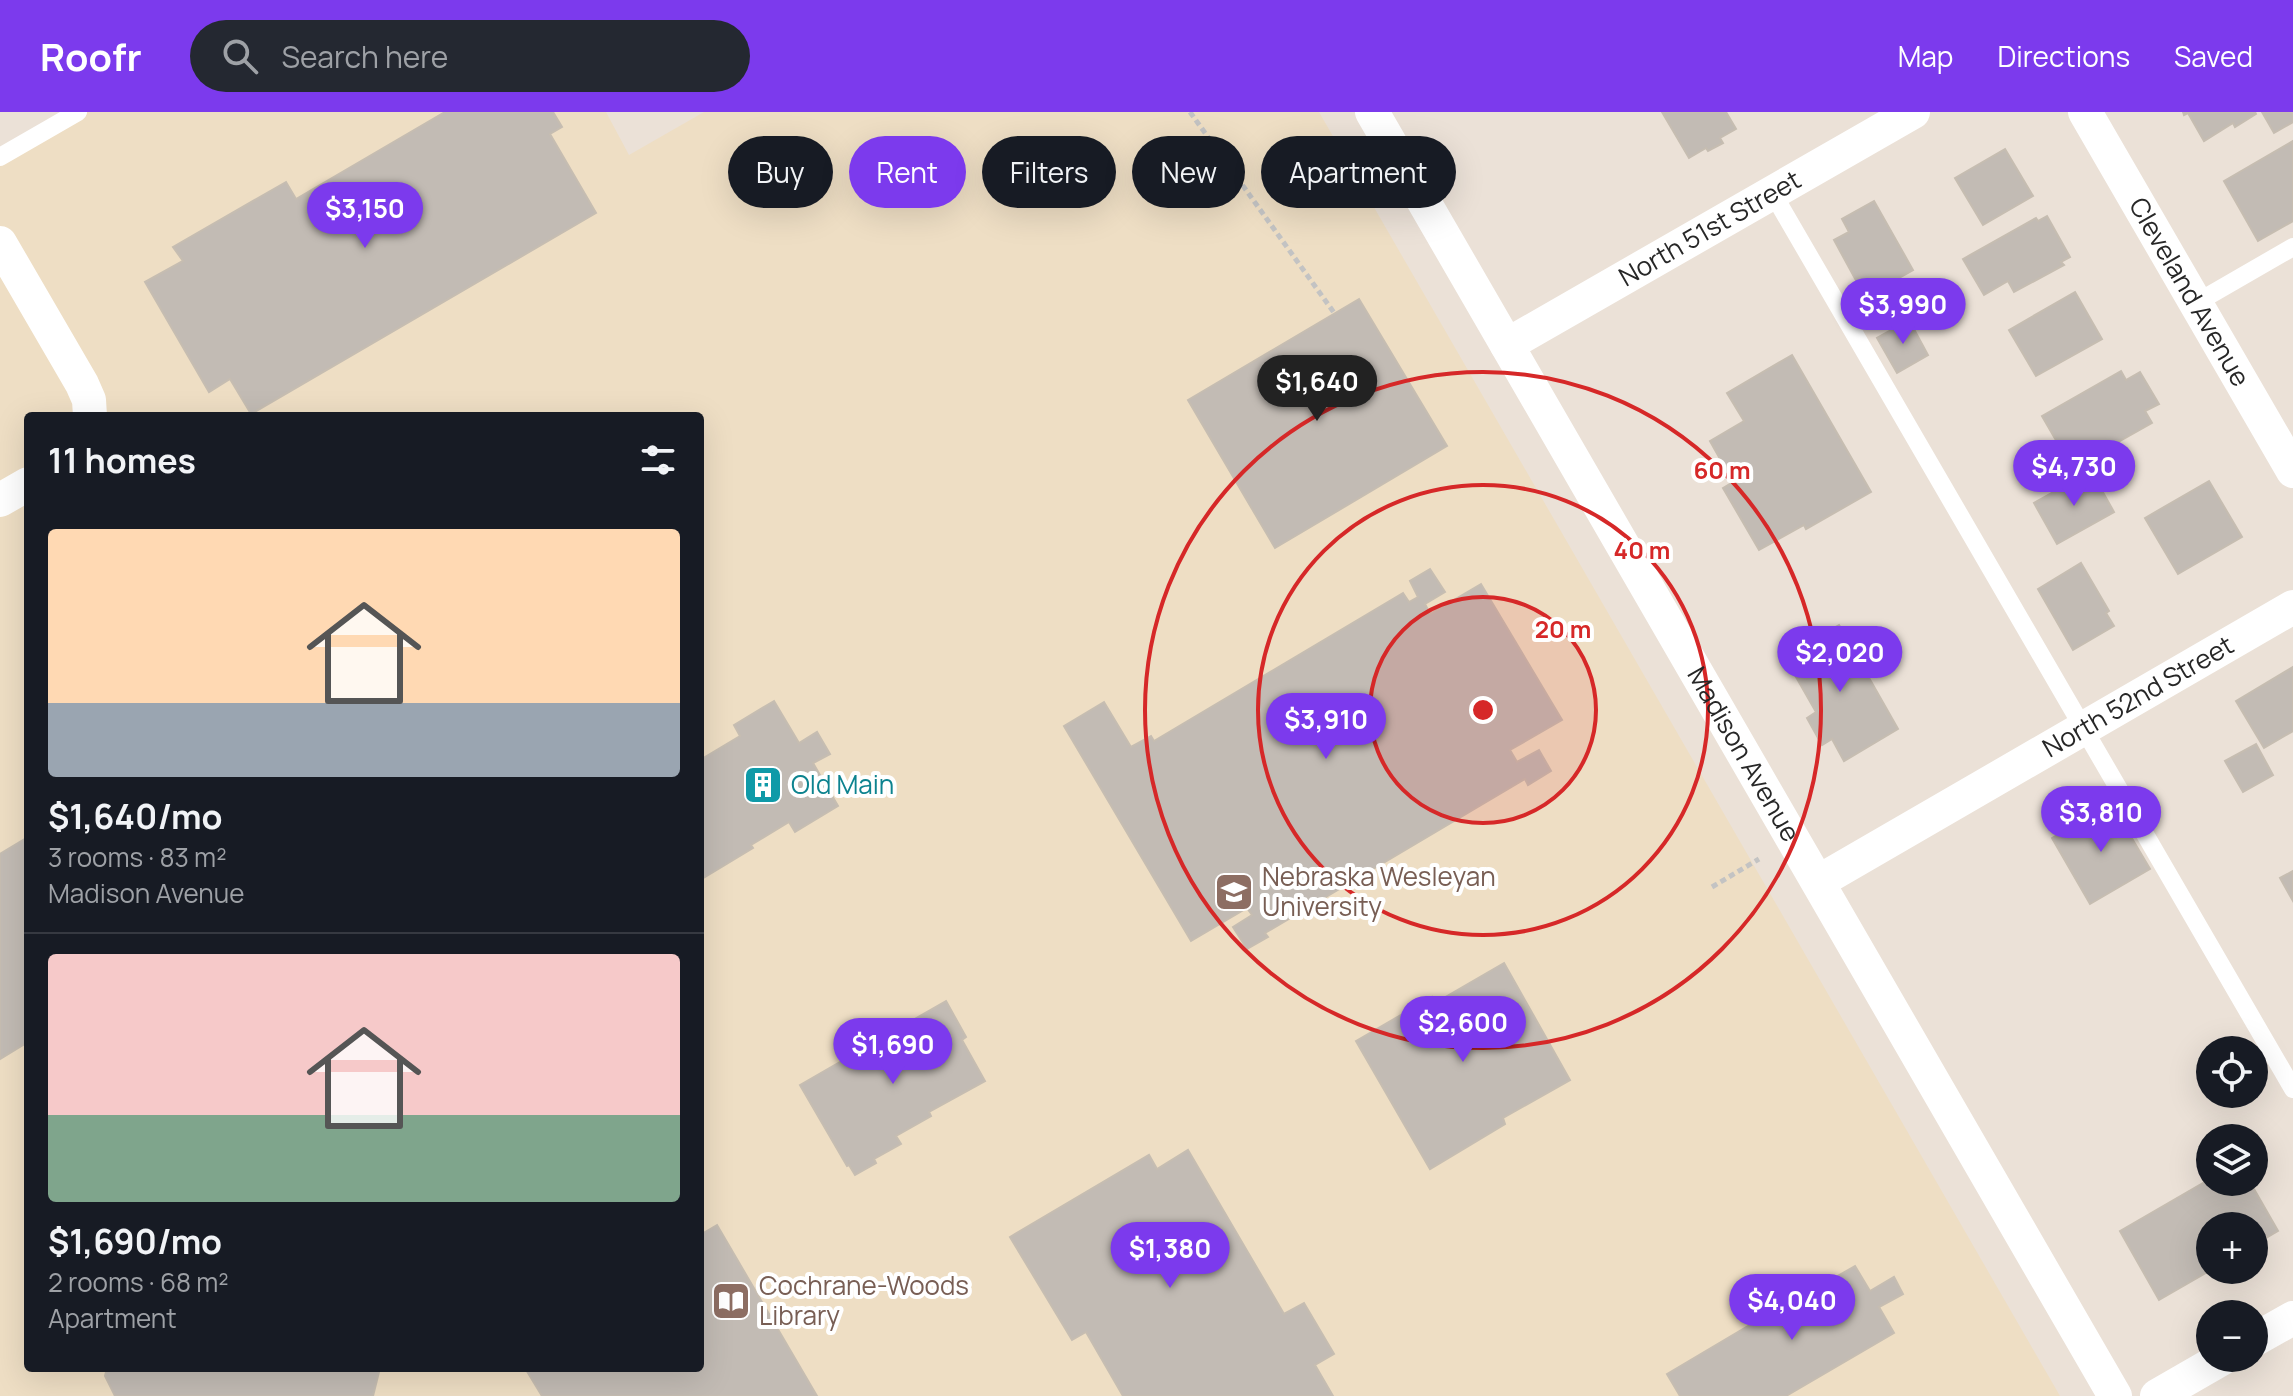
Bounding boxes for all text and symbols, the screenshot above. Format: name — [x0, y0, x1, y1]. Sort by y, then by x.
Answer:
search box — [190, 20, 750, 92]
text: Roofr — [40, 30, 142, 82]
icon: search — [218, 34, 262, 78]
text: Search here — [282, 36, 448, 77]
text: Map — [1898, 37, 1953, 75]
text: Directions — [1997, 37, 2130, 75]
text: Saved — [2174, 37, 2253, 75]
chip: Buy — [728, 136, 833, 208]
chip: Rent — [849, 136, 966, 208]
chip: Filters — [982, 136, 1116, 208]
chip: New — [1132, 136, 1245, 208]
chip: Apartment — [1261, 136, 1456, 208]
street label: North 51st Street — [1612, 161, 1807, 294]
pin: $3,150 — [300, 182, 430, 250]
text: $3,150 — [325, 190, 405, 226]
street label: Cleveland Avenue — [2121, 190, 2259, 393]
pin: $3,990 — [1838, 278, 1968, 346]
text: $3,990 — [1859, 286, 1947, 322]
pin: $1,640 — [1252, 355, 1382, 423]
text: $1,640 — [1275, 363, 1359, 399]
text: 11 homes — [48, 437, 196, 483]
icon: filters — [636, 438, 680, 482]
pin: $4,730 — [2009, 440, 2139, 508]
text: $4,730 — [2031, 448, 2117, 484]
text: 60 m — [1693, 453, 1751, 486]
text: 40 m — [1614, 533, 1670, 566]
icon: home — [292, 581, 436, 725]
text: 20 m — [1535, 612, 1591, 645]
pin: $2,020 — [1775, 626, 1905, 694]
street label: North 52nd Street — [2036, 626, 2240, 765]
text: $2,020 — [1795, 634, 1885, 670]
street label: Madison Avenue — [1680, 660, 1809, 848]
pin: $3,910 — [1261, 693, 1391, 761]
centre of rings — [1469, 696, 1497, 724]
text: $3,910 — [1284, 701, 1368, 737]
building icon: Old Main — [742, 764, 784, 806]
place label: Old Main — [791, 766, 894, 802]
pin: $3,810 — [2036, 786, 2166, 854]
text: $1,640/mo — [48, 793, 222, 839]
text: $3,810 — [2059, 794, 2143, 830]
text: 3 rooms · 83 m² — [48, 839, 227, 875]
place label: Nebraska Wesleyan University — [1262, 858, 1496, 924]
school or university icon: Nebraska Wesleyan University — [1213, 871, 1255, 913]
text: Madison Avenue — [48, 875, 244, 911]
pin: $2,600 — [1398, 996, 1528, 1064]
text: $2,600 — [1418, 1004, 1508, 1040]
icon: home — [292, 1006, 436, 1150]
pin: $1,690 — [828, 1018, 958, 1086]
text: $1,690 — [851, 1026, 935, 1062]
map controls — [2196, 1036, 2268, 1372]
button: locate — [2196, 1036, 2268, 1108]
button: layers — [2196, 1124, 2268, 1196]
button: + — [2196, 1212, 2268, 1284]
text: $1,690/mo — [48, 1218, 222, 1264]
pin: $1,380 — [1105, 1222, 1235, 1290]
text: $1,380 — [1129, 1230, 1211, 1266]
text: 2 rooms · 68 m² — [48, 1264, 229, 1300]
place label: Cochrane-Woods Library — [759, 1267, 969, 1333]
pin: $4,040 — [1727, 1274, 1857, 1342]
library icon: Cochrane-Woods Library — [710, 1280, 752, 1322]
text: $4,040 — [1747, 1282, 1837, 1318]
text: Apartment — [48, 1300, 177, 1336]
button: − — [2196, 1300, 2268, 1372]

